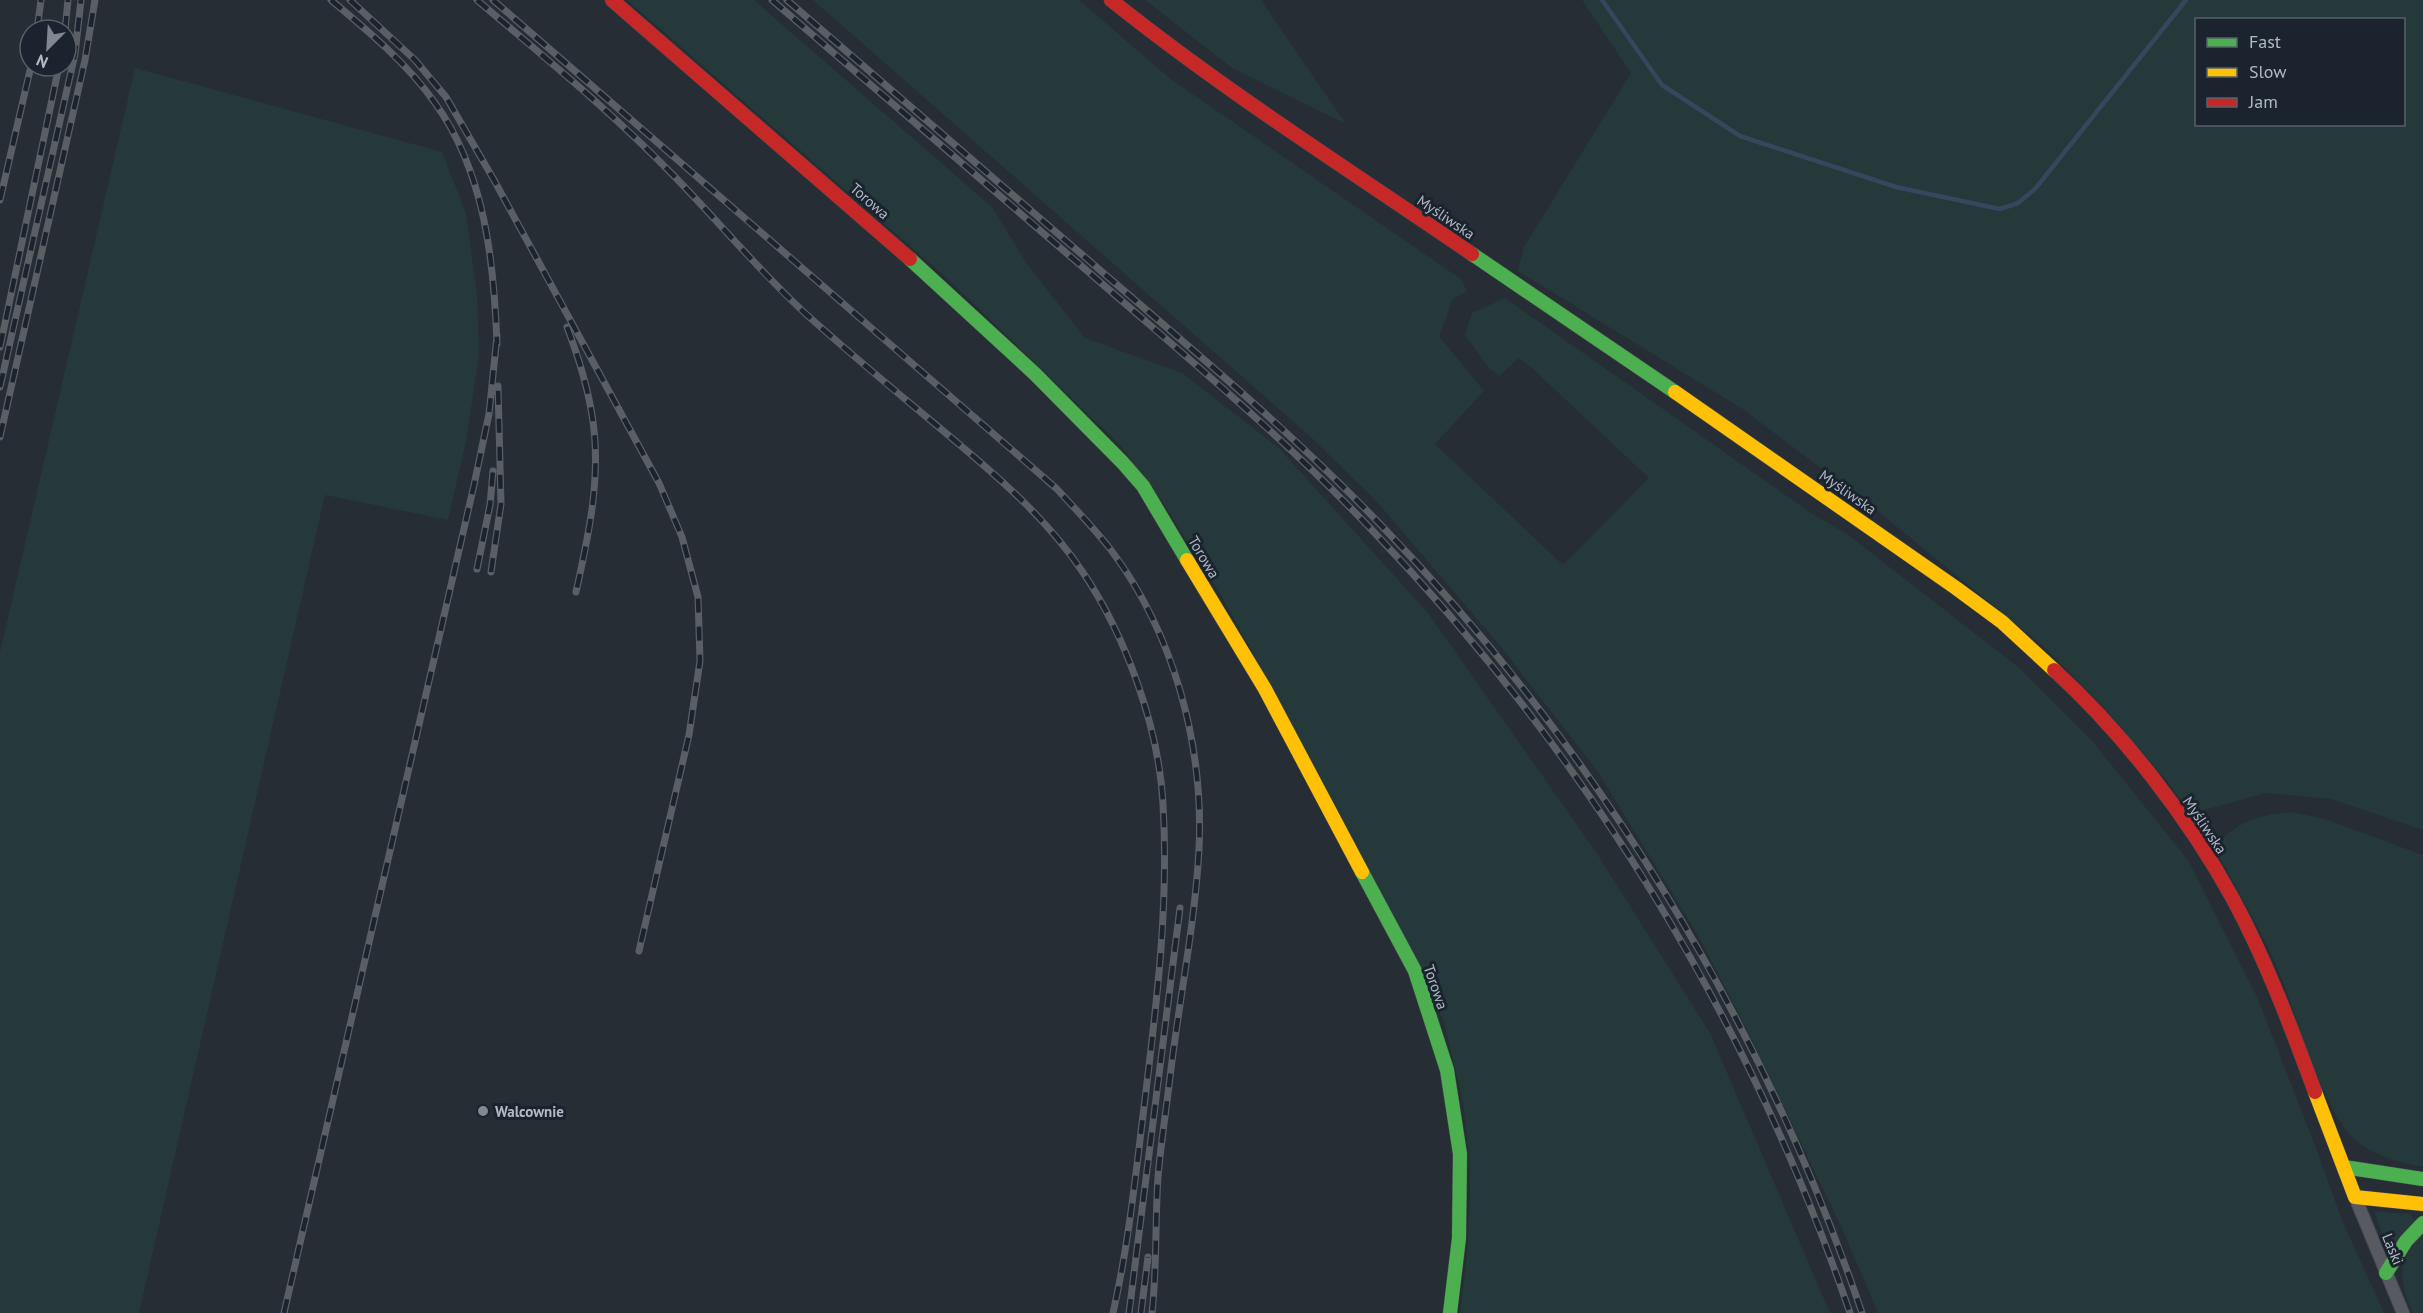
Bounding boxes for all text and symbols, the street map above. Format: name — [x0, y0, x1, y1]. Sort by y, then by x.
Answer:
north arrow — [18, 18, 78, 78]
legend — [2195, 18, 2405, 126]
text: Fast — [2249, 30, 2281, 53]
text: N — [33, 50, 51, 73]
text: Slow — [2249, 60, 2287, 83]
text: Jam — [2248, 90, 2278, 113]
street label: Torowa — [846, 179, 894, 223]
street label: Myśliwska — [1414, 191, 1478, 243]
street label: Myśliwska — [1816, 465, 1880, 519]
street label: Torowa — [1184, 532, 1224, 582]
street label: Myśliwska — [2179, 793, 2231, 857]
street label: Torowa — [1420, 962, 1452, 1012]
place label: Walcownie — [495, 1102, 564, 1121]
marker: Walcownie — [476, 1104, 490, 1118]
street label: Laski — [2378, 1230, 2408, 1268]

